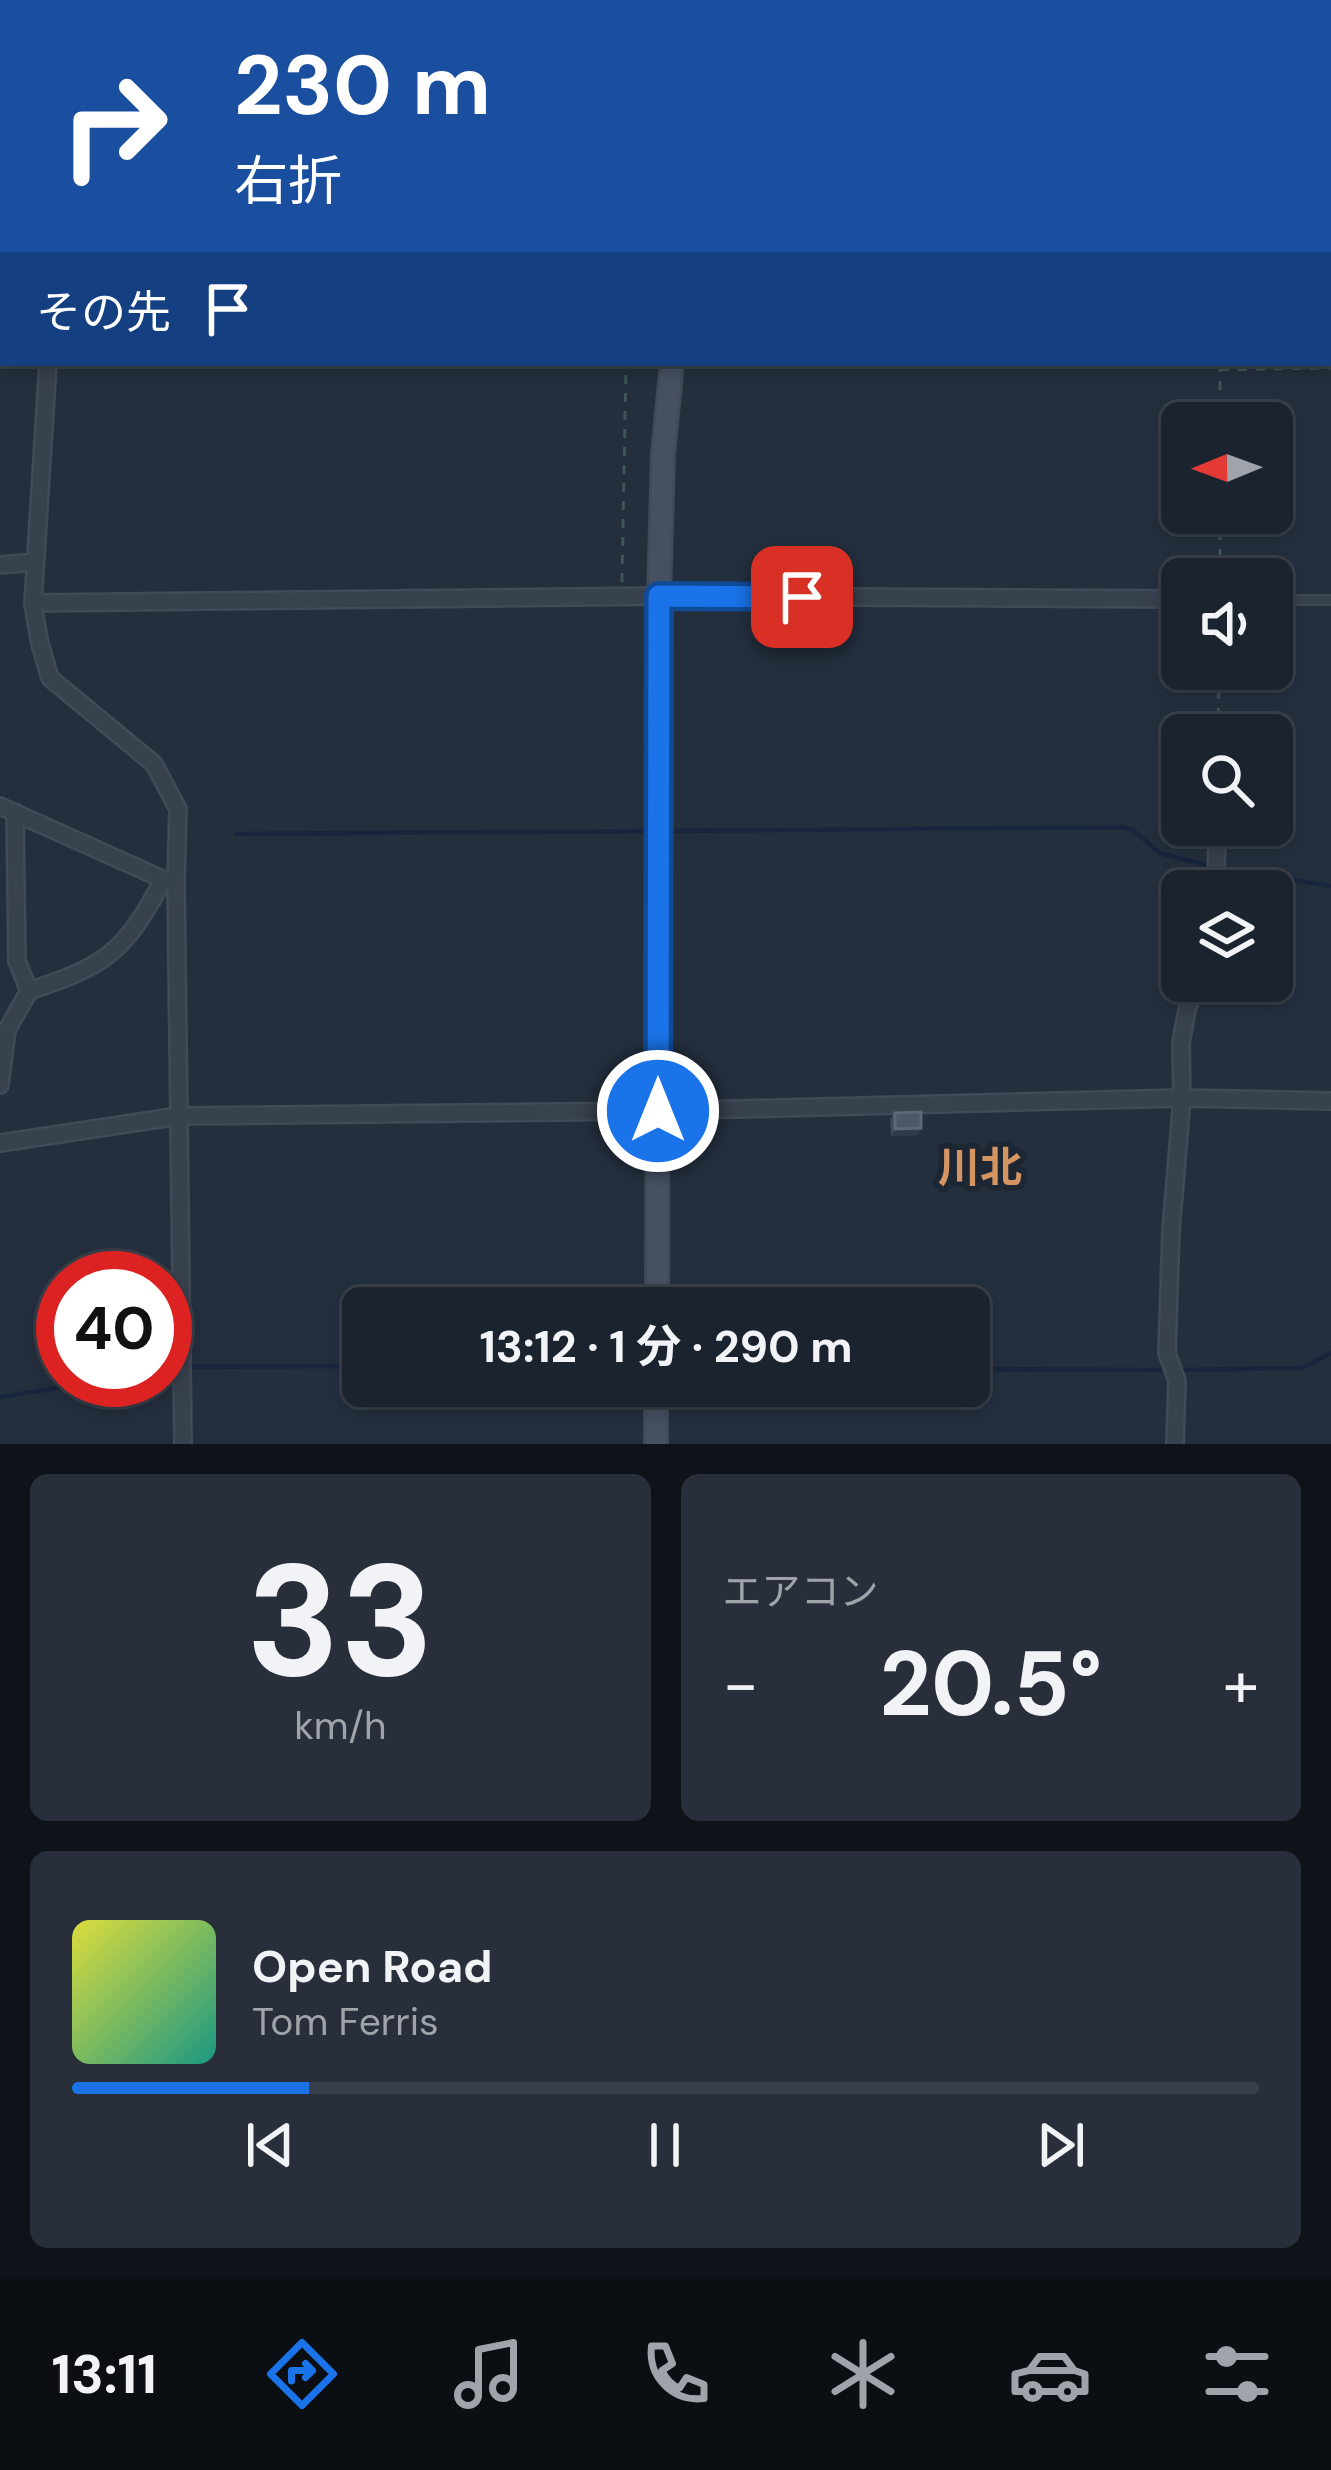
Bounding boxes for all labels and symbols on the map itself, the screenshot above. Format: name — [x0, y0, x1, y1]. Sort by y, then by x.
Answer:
north arrow — [1161, 402, 1293, 534]
pin — [751, 546, 853, 648]
position arrow — [595, 1048, 721, 1174]
district label: 川北 — [938, 1140, 1022, 1195]
speed limit sign: 40 — [36, 1251, 192, 1407]

